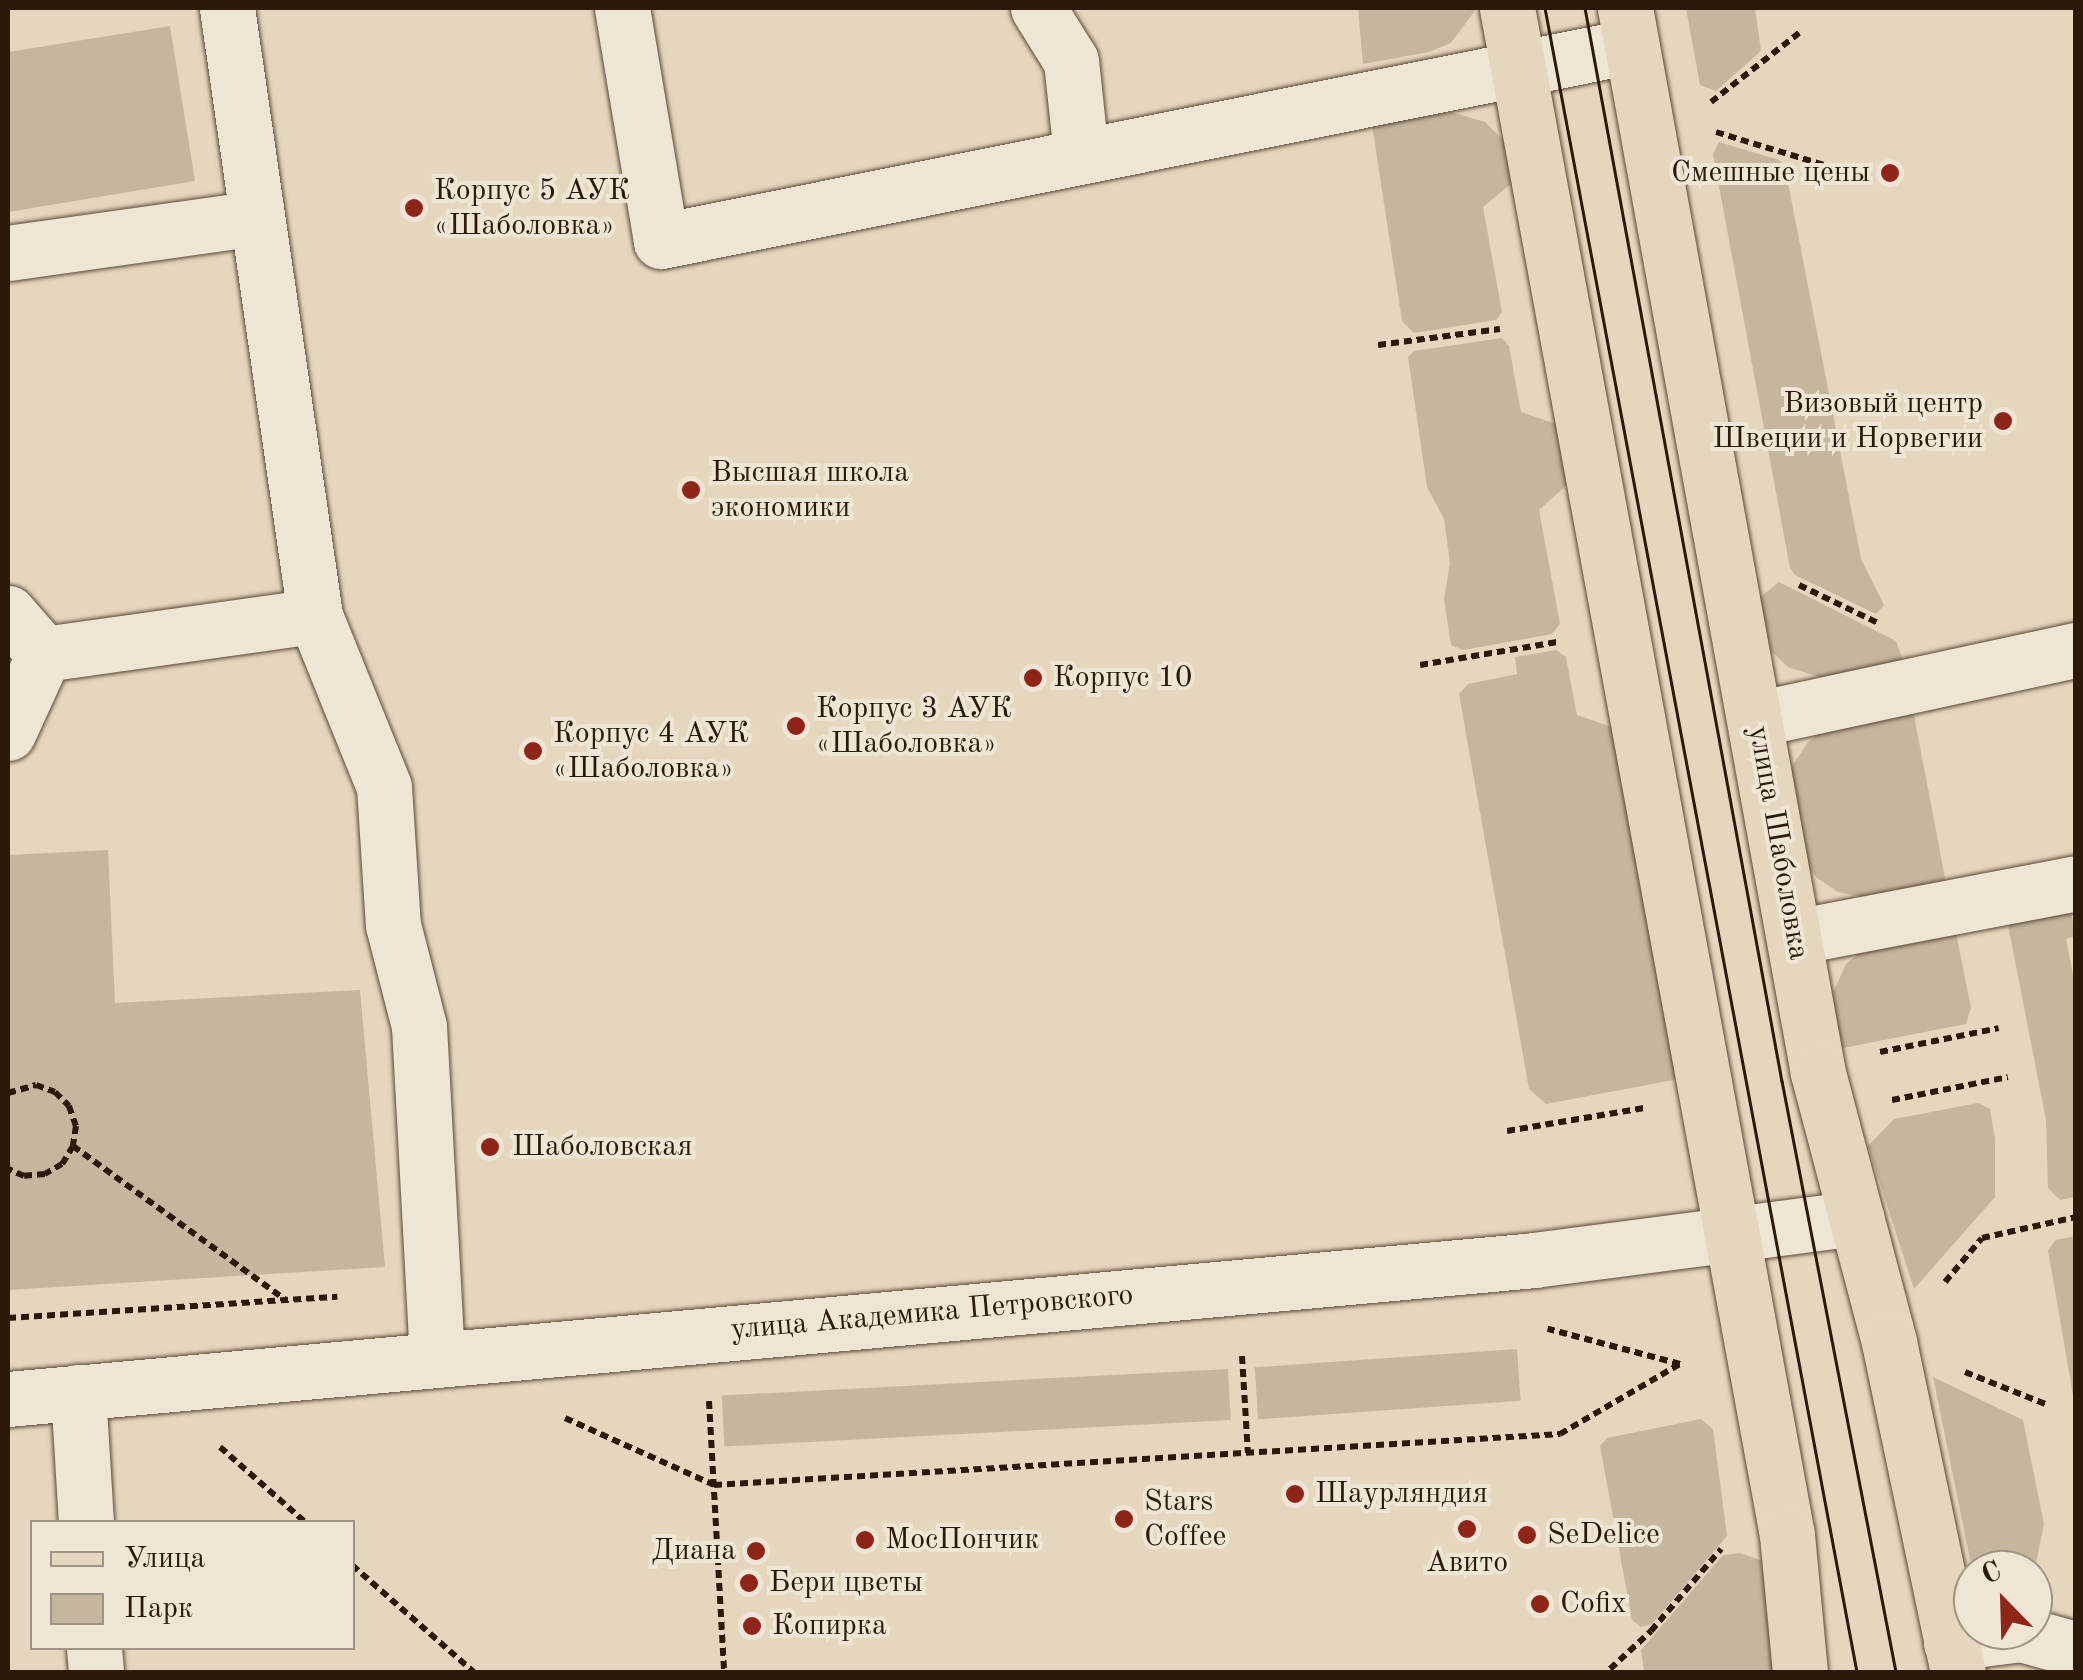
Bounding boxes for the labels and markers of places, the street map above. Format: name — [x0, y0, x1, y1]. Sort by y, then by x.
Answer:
place label: Смешные цены — [1671, 155, 1870, 191]
marker: Смешные цены — [1879, 162, 1901, 184]
place label: Корпус 5 АУК «Шаболовка» — [434, 173, 630, 244]
marker: Корпус 5 АУК «Шаболовка» — [403, 197, 425, 219]
place label: Визовый центр Швеции и Норвегии — [1712, 386, 1983, 456]
marker: Визовый центр Швеции и Норвегии — [1992, 410, 2014, 432]
place label: Высшая школа экономики — [711, 455, 909, 526]
marker: Высшая школа экономики — [680, 479, 702, 501]
place label: Корпус 10 — [1053, 660, 1192, 696]
marker: Корпус 10 — [1022, 667, 1044, 689]
place label: Корпус 3 АУК «Шаболовка» — [816, 691, 1012, 762]
marker: Корпус 3 АУК «Шаболовка» — [785, 715, 807, 737]
place label: Корпус 4 АУК «Шаболовка» — [553, 716, 749, 786]
marker: Корпус 4 АУК «Шаболовка» — [522, 740, 544, 762]
place label: Шаболовская — [512, 1129, 693, 1165]
marker: Шаболовская — [477, 1134, 503, 1160]
place label: Шаурляндия — [1315, 1476, 1488, 1512]
marker: Шаурляндия — [1284, 1483, 1306, 1505]
place label: Stars Coffee — [1144, 1484, 1226, 1554]
marker: Stars Coffee — [1113, 1508, 1135, 1530]
place label: SeDelice — [1547, 1517, 1660, 1553]
marker: Авито — [1456, 1518, 1478, 1540]
place label: МосПончик — [885, 1522, 1039, 1558]
marker: SeDelice — [1516, 1524, 1538, 1546]
marker: МосПончик — [854, 1529, 876, 1551]
place label: Диана — [652, 1533, 736, 1569]
marker: Диана — [745, 1540, 767, 1562]
place label: Авито — [1426, 1545, 1508, 1581]
place label: Бери цветы — [769, 1565, 923, 1601]
marker: Бери цветы — [738, 1572, 760, 1594]
place label: Cofix — [1560, 1586, 1626, 1622]
marker: Cofix — [1529, 1593, 1551, 1615]
place label: Копирка — [772, 1608, 887, 1644]
marker: Копирка — [741, 1615, 763, 1637]

